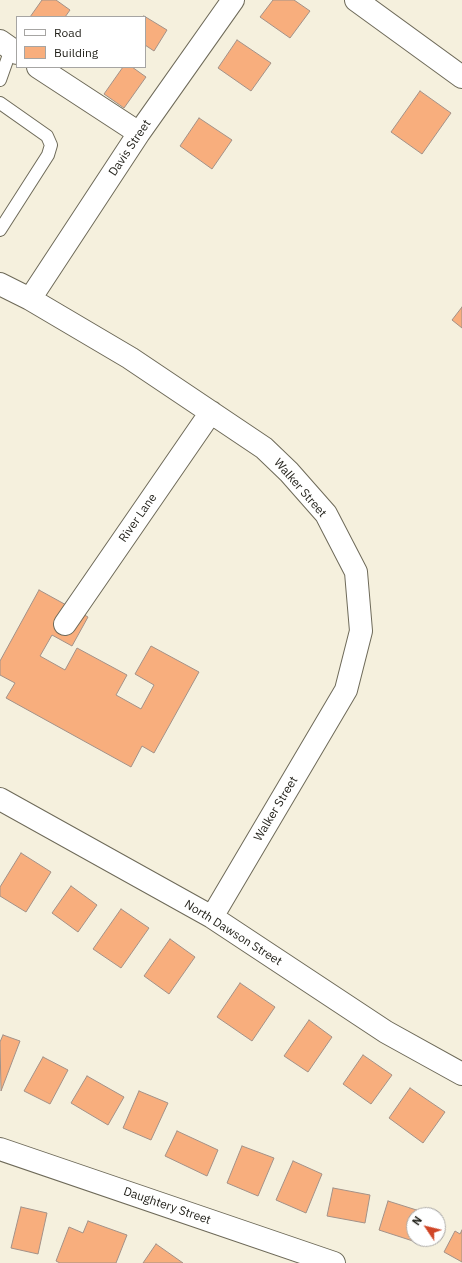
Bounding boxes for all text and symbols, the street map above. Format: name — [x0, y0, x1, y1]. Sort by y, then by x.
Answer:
legend — [16, 16, 146, 68]
text: Road — [54, 25, 82, 40]
text: Building — [54, 45, 98, 60]
street label: Davis Street — [106, 117, 154, 179]
street label: Walker Street — [271, 456, 329, 520]
street label: River Lane — [116, 491, 160, 545]
street label: Walker Street — [251, 774, 301, 844]
street label: North Dawson Street — [182, 897, 284, 969]
street label: Daughtery Street — [121, 1184, 213, 1228]
north arrow — [406, 1207, 446, 1247]
text: N — [409, 1213, 425, 1228]

